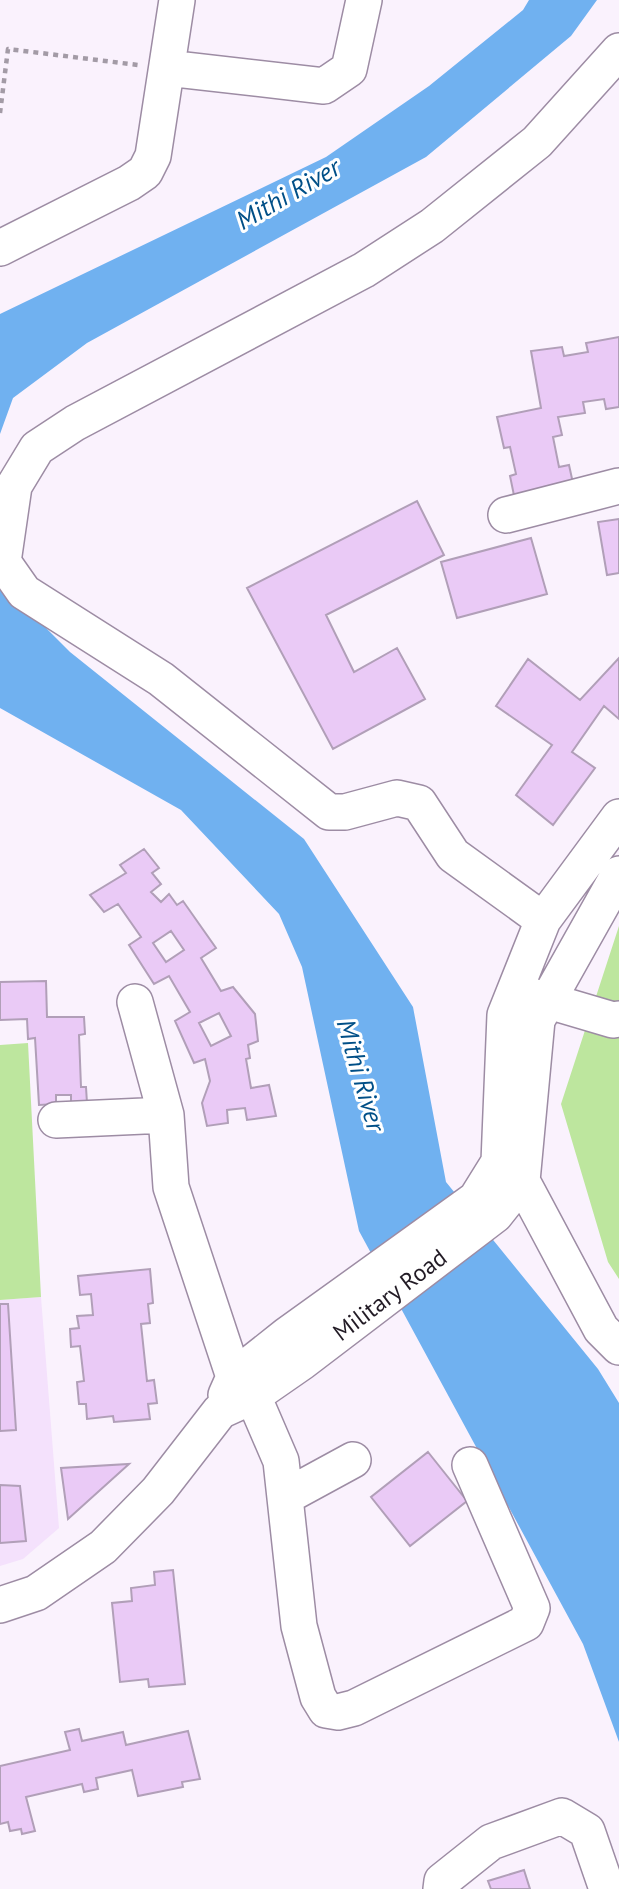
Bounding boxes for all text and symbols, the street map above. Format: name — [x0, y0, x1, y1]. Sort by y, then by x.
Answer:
water label: Mithi River — [230, 150, 347, 237]
water label: Mithi River — [330, 1015, 394, 1136]
street label: Military Road — [327, 1242, 453, 1347]

